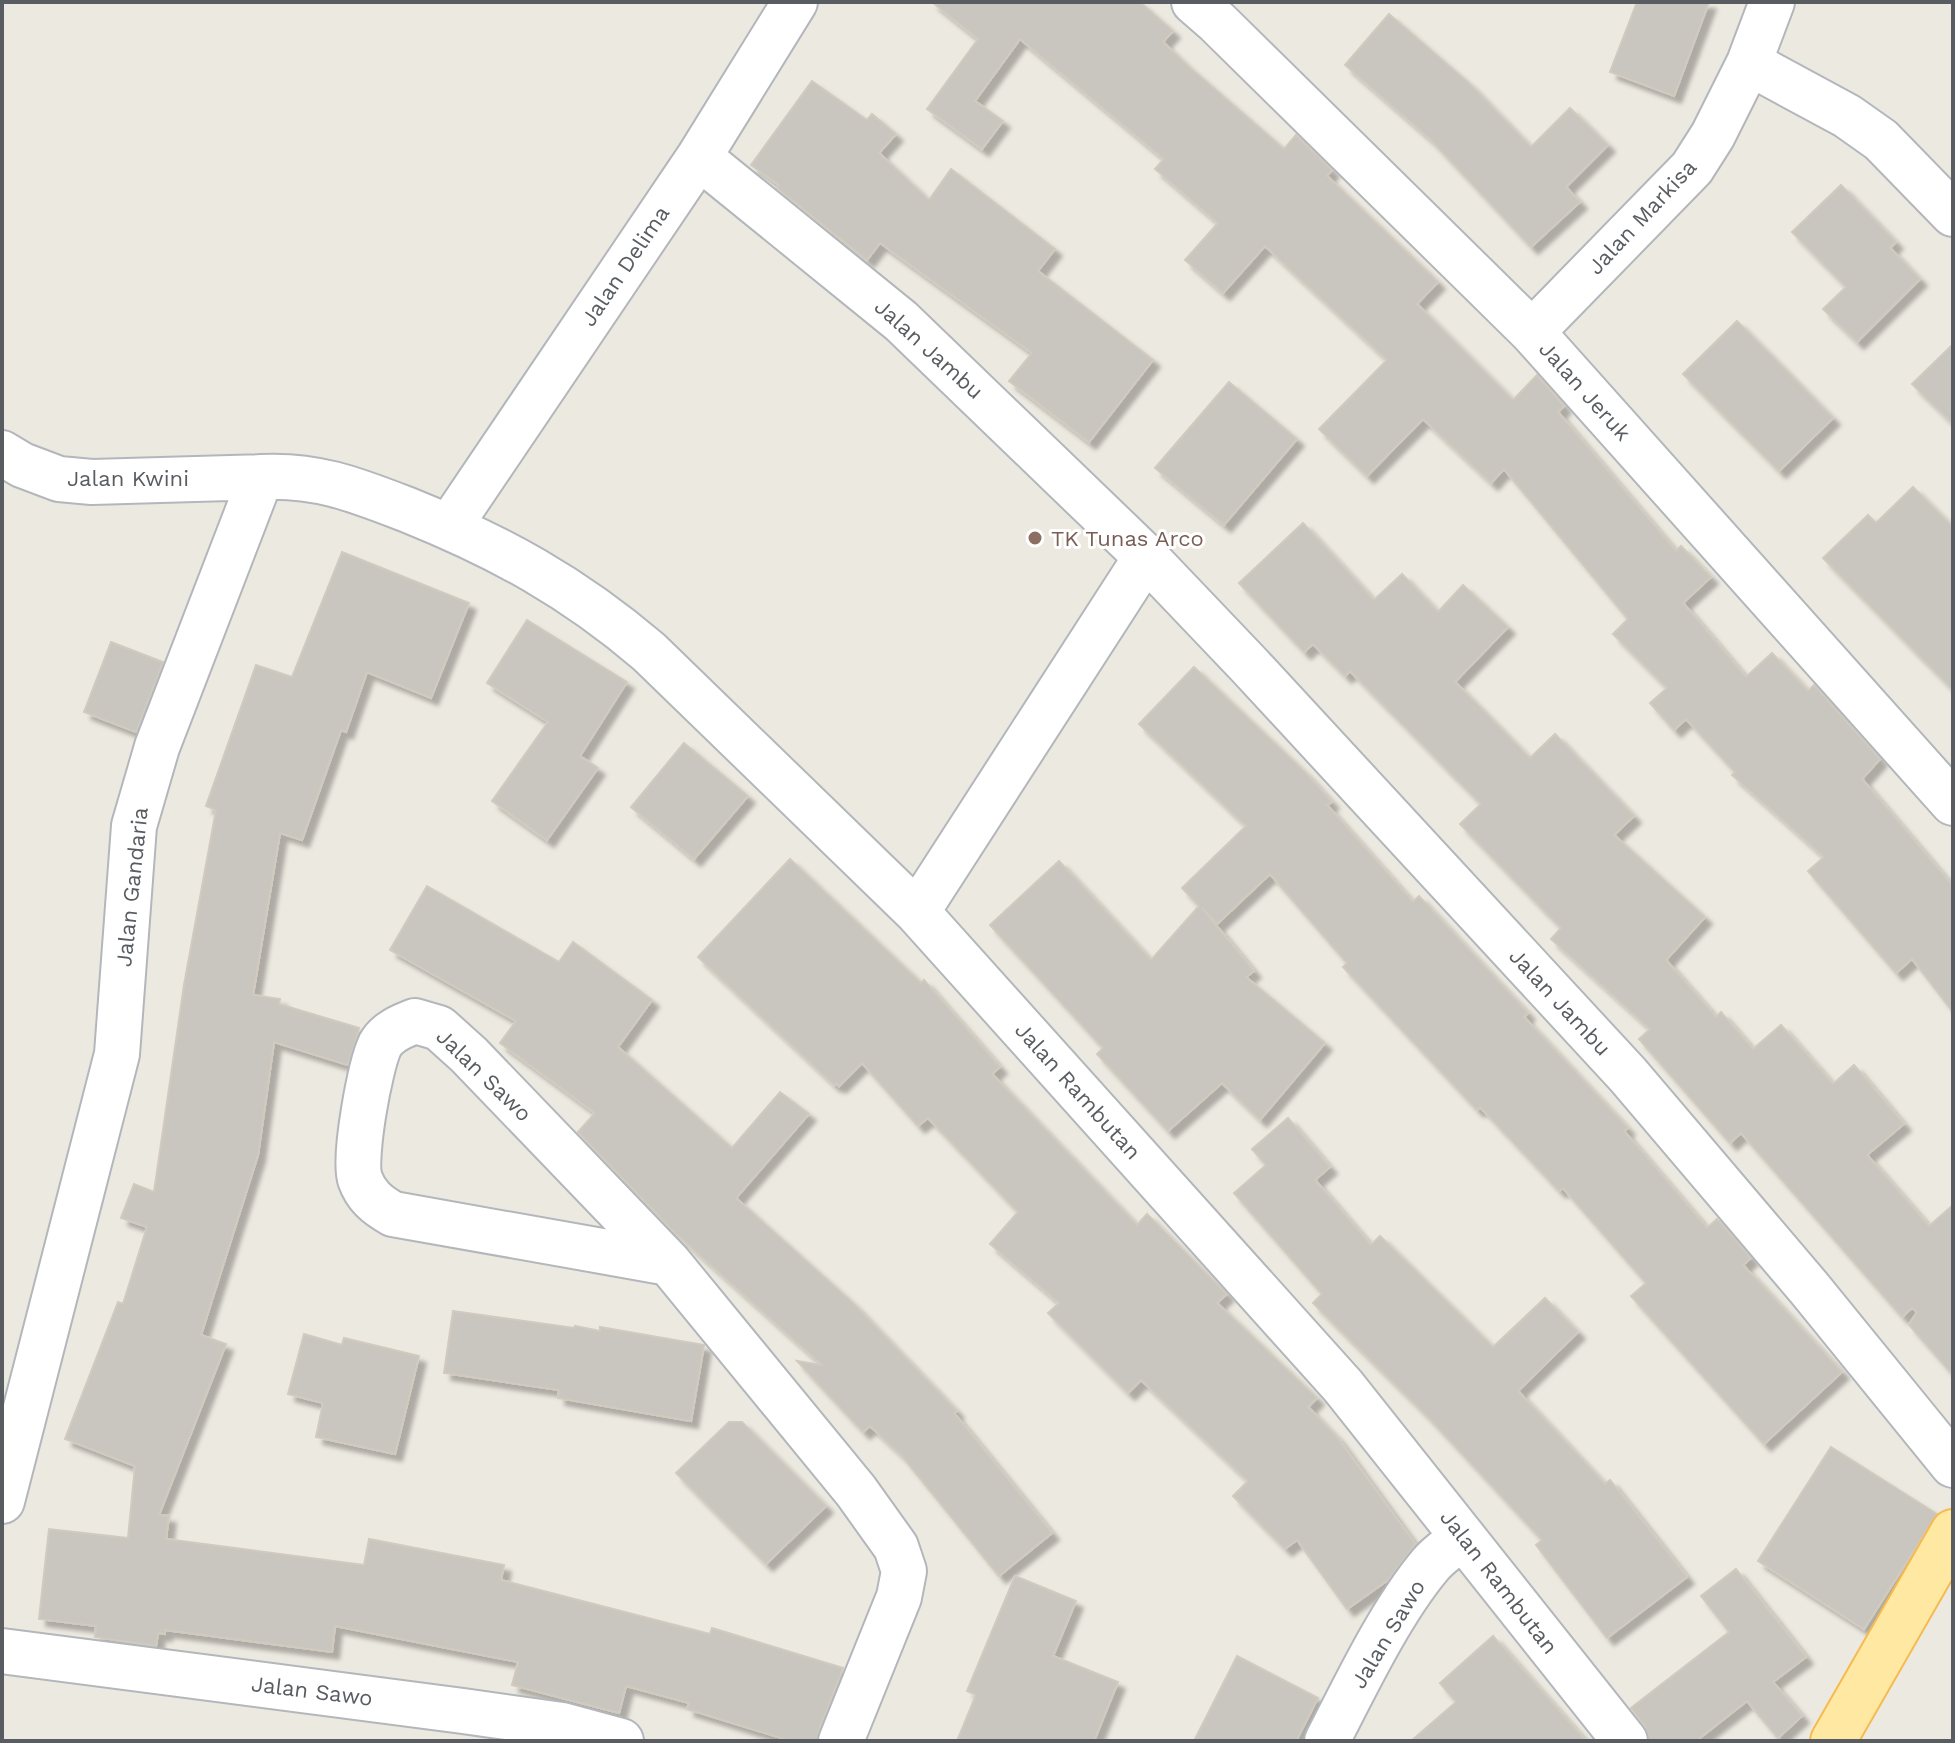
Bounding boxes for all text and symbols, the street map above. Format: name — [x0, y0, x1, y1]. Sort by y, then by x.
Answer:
street label: Jalan Markisa — [1583, 155, 1701, 279]
street label: Jalan Delima — [576, 201, 674, 331]
street label: Jalan Jambu — [870, 294, 988, 404]
street label: Jalan Jeruk — [1534, 336, 1636, 446]
street label: Jalan Kwini — [67, 466, 189, 491]
place label: TK Tunas Arco — [1051, 526, 1204, 551]
marker: TK Tunas Arco — [1026, 529, 1044, 547]
street label: Jalan Gandaria — [111, 806, 153, 968]
street label: Jalan Jambu — [1504, 943, 1616, 1061]
street label: Jalan Rambutan — [1010, 1017, 1146, 1165]
street label: Jalan Sawo — [431, 1024, 537, 1126]
street label: Jalan Rambutan — [1435, 1505, 1563, 1659]
street label: Jalan Sawo — [1346, 1575, 1430, 1693]
street label: Jalan Sawo — [250, 1671, 374, 1711]

